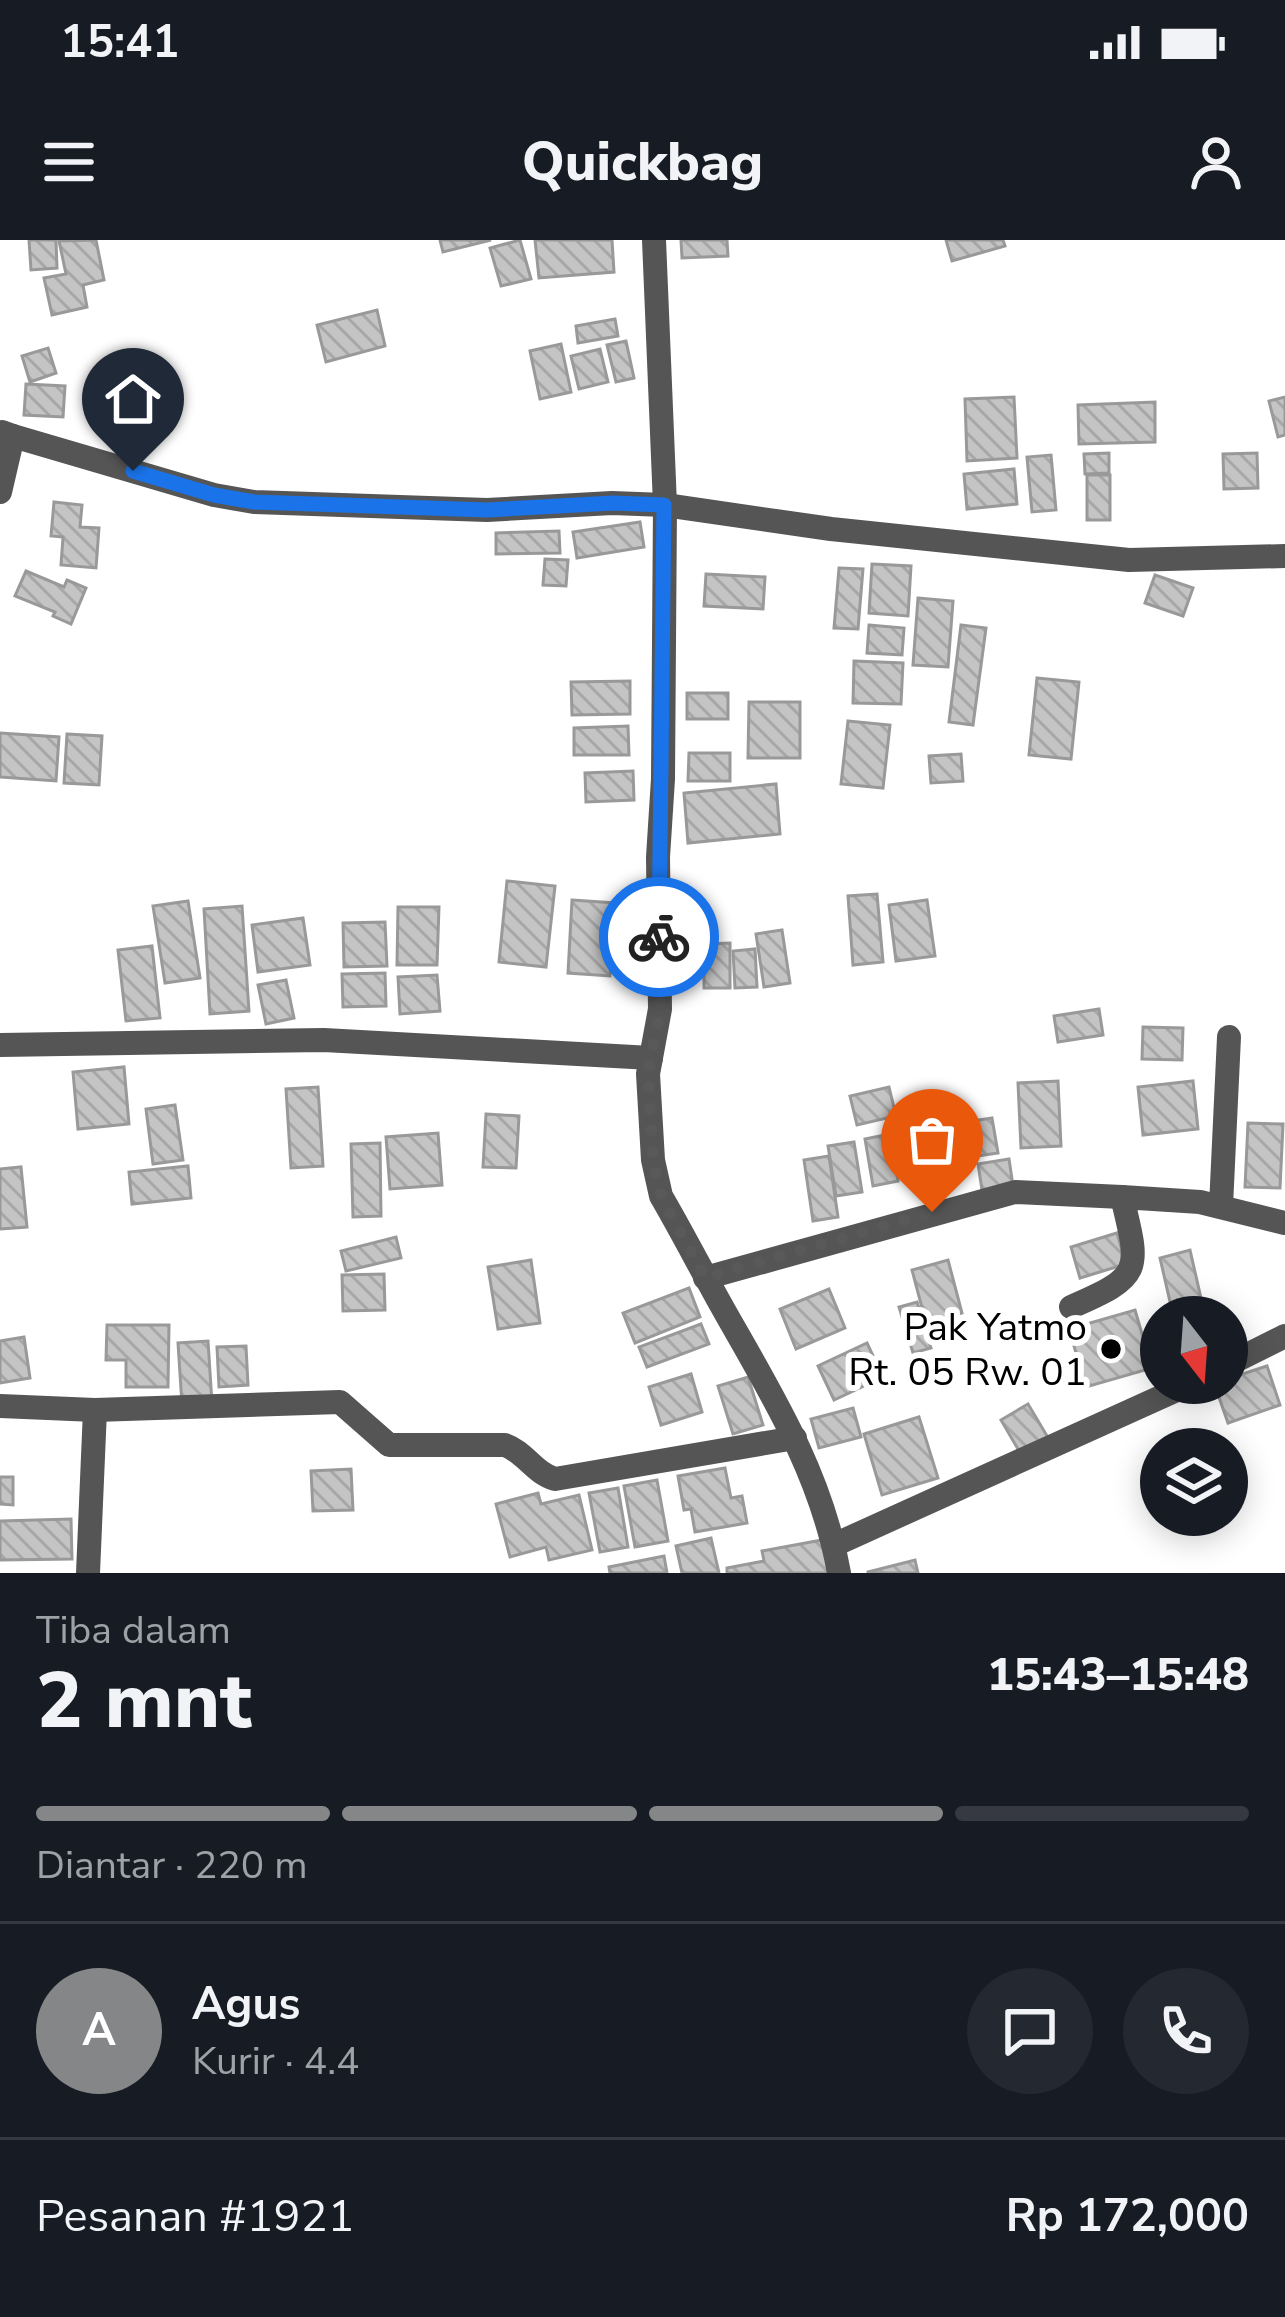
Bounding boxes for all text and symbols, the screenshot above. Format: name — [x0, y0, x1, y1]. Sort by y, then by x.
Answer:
text: 15:41 — [60, 12, 179, 73]
text: Quickbag — [522, 125, 763, 199]
icon: menu — [36, 129, 102, 195]
icon: person — [1183, 129, 1249, 195]
pin — [82, 348, 184, 471]
icon: home — [100, 366, 166, 432]
courier — [599, 877, 719, 997]
icon: bike — [626, 904, 692, 970]
pin — [881, 1089, 983, 1212]
icon: bag — [899, 1107, 965, 1173]
north arrow — [1140, 1296, 1248, 1404]
map controls — [1140, 1296, 1248, 1536]
place label: Pak Yatmo Rt. 05 Rw. 01 — [848, 1301, 1087, 1399]
marker: Pak Yatmo Rt. 05 Rw. 01 — [1098, 1336, 1124, 1362]
button: layers — [1140, 1428, 1248, 1536]
text: Tiba dalam — [36, 1604, 231, 1657]
text: 15:43–15:48 — [987, 1645, 1249, 1706]
text: 2 mnt — [36, 1648, 252, 1755]
text: Diantar · 220 m — [36, 1839, 308, 1892]
button: chat — [967, 1968, 1093, 2094]
button: phone — [1123, 1968, 1249, 2094]
text: Agus — [192, 1974, 300, 2035]
text: A — [82, 2000, 116, 2061]
text: Kurir · 4.4 — [192, 2035, 359, 2088]
text: Pesanan #1921 — [36, 2186, 354, 2247]
text: Rp 172,000 — [1006, 2186, 1249, 2247]

